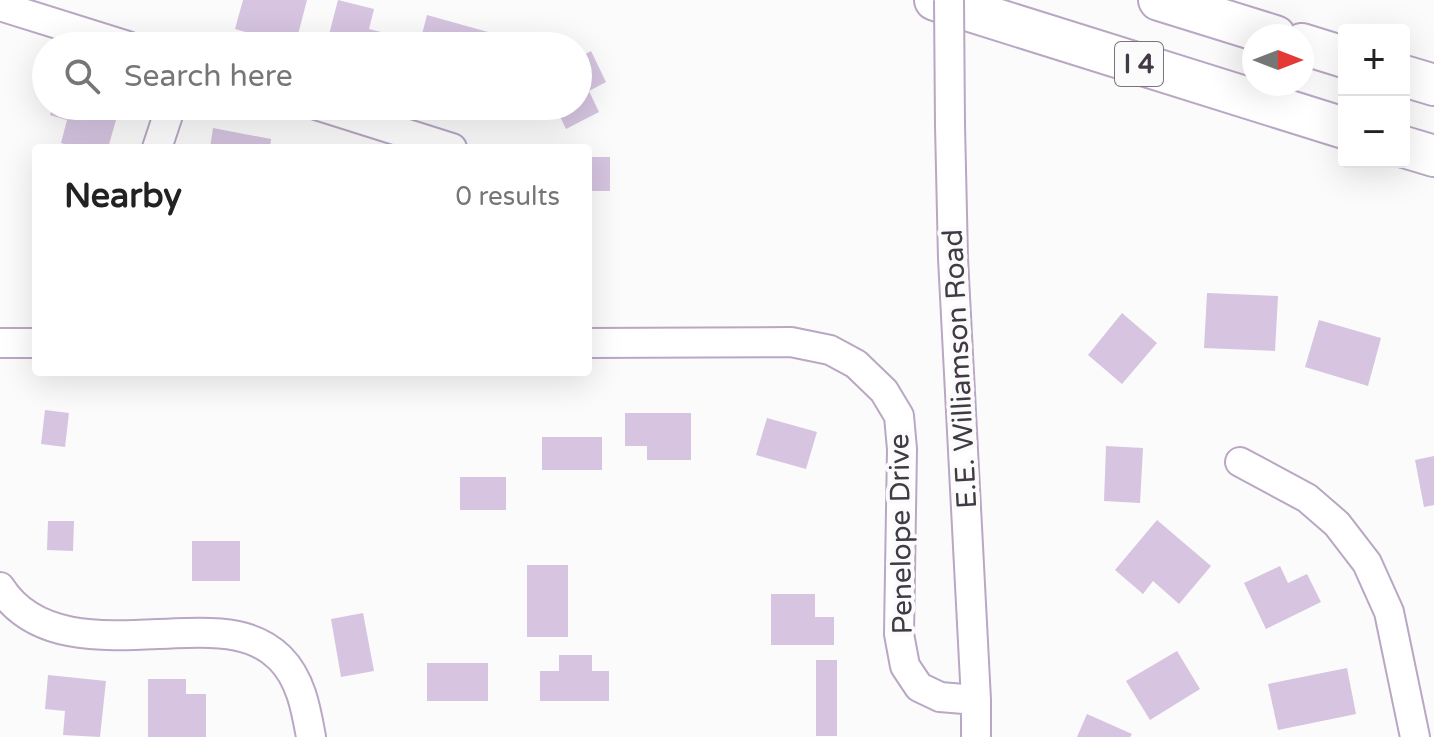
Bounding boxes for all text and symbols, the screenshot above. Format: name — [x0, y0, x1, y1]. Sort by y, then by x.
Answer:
north arrow — [1242, 24, 1314, 96]
map controls — [1338, 24, 1410, 168]
button: + — [1338, 24, 1410, 96]
search box — [32, 32, 592, 120]
road number: I 4 — [1115, 42, 1163, 86]
icon: search — [60, 54, 104, 98]
text: Search here — [124, 58, 293, 95]
button: − — [1338, 96, 1410, 168]
text: Nearby — [64, 176, 182, 217]
text: 0 results — [455, 181, 560, 212]
street label: E.E. Williamson Road — [936, 228, 984, 510]
street label: Penelope Drive — [882, 433, 920, 635]

